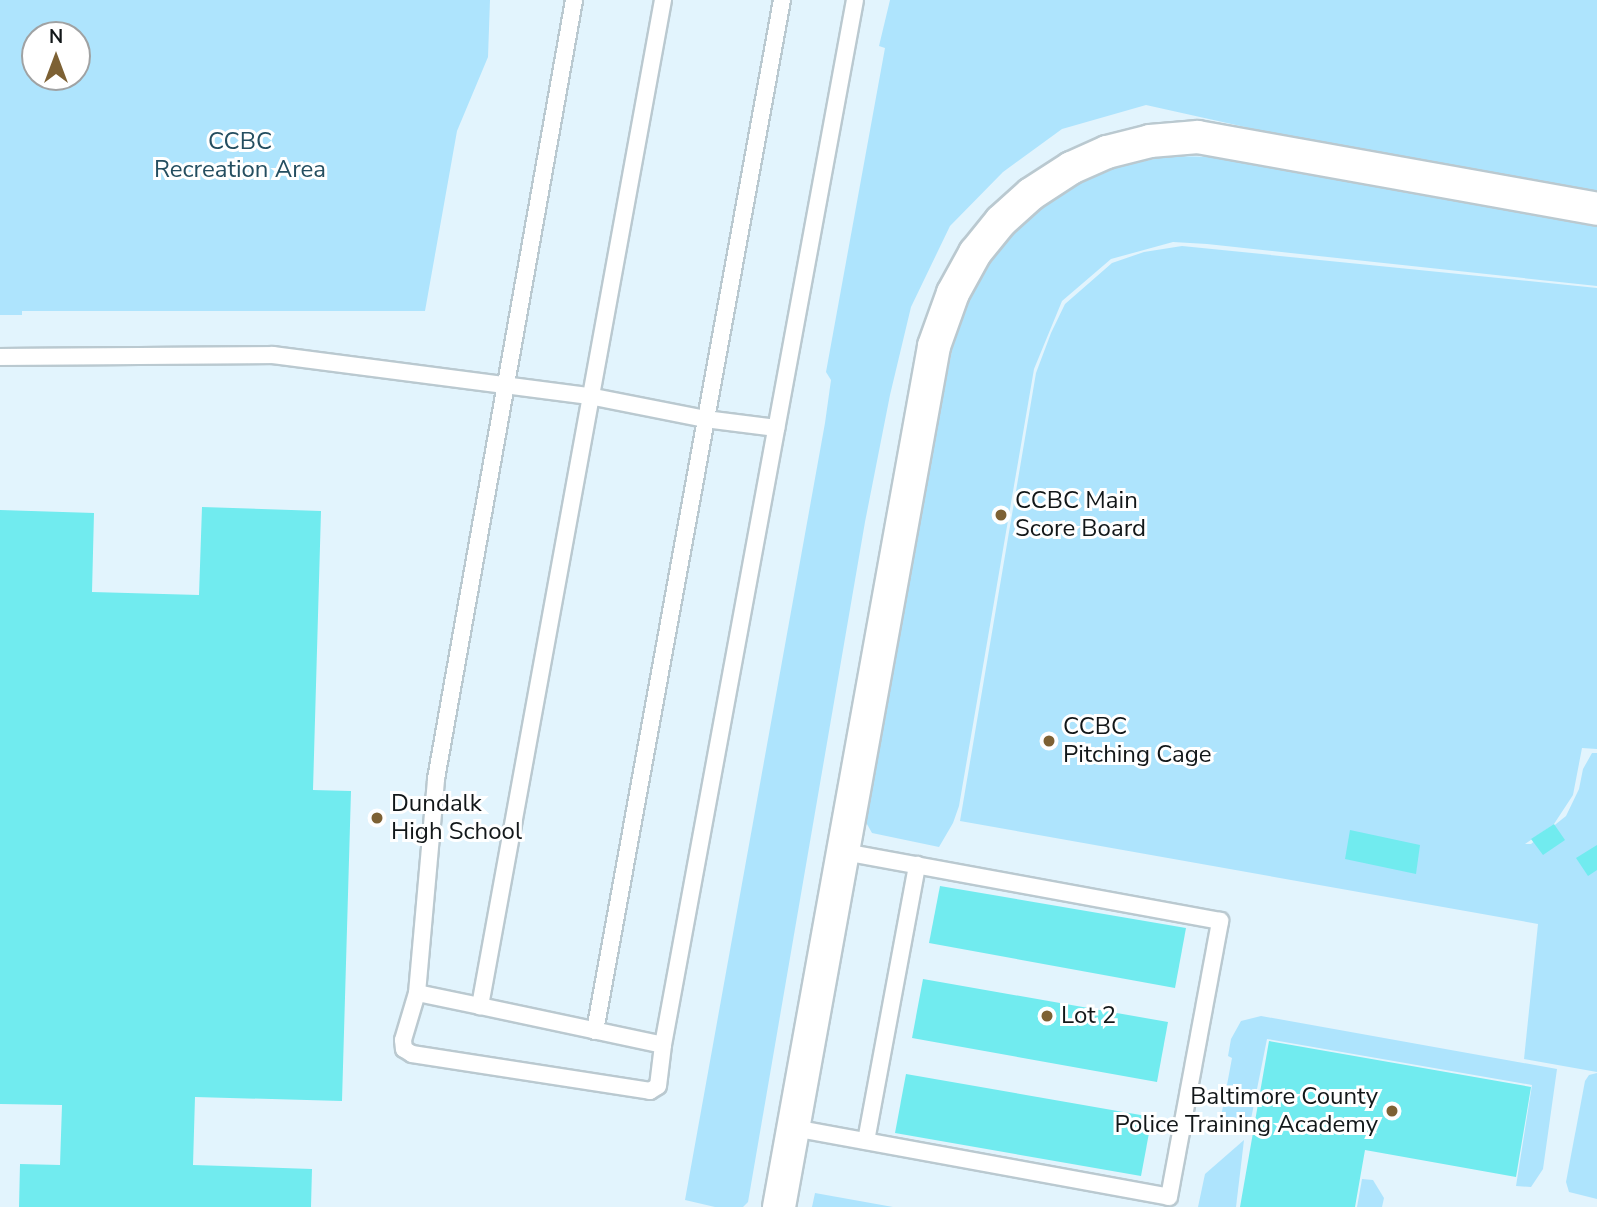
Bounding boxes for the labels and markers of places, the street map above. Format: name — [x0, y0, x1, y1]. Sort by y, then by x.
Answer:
place label: CCBC Main Score Board — [1015, 487, 1146, 543]
marker: CCBC Main Score Board — [993, 507, 1009, 523]
place label: CCBC Pitching Cage — [1063, 713, 1212, 769]
marker: CCBC Pitching Cage — [1041, 733, 1057, 749]
place label: Dundalk High School — [391, 790, 522, 846]
marker: Dundalk High School — [369, 810, 385, 826]
place label: Lot 2 — [1061, 1002, 1116, 1030]
marker: Lot 2 — [1039, 1008, 1055, 1024]
place label: Baltimore County Police Training Academy — [1114, 1083, 1378, 1139]
marker: Baltimore County Police Training Academy — [1384, 1103, 1400, 1119]

